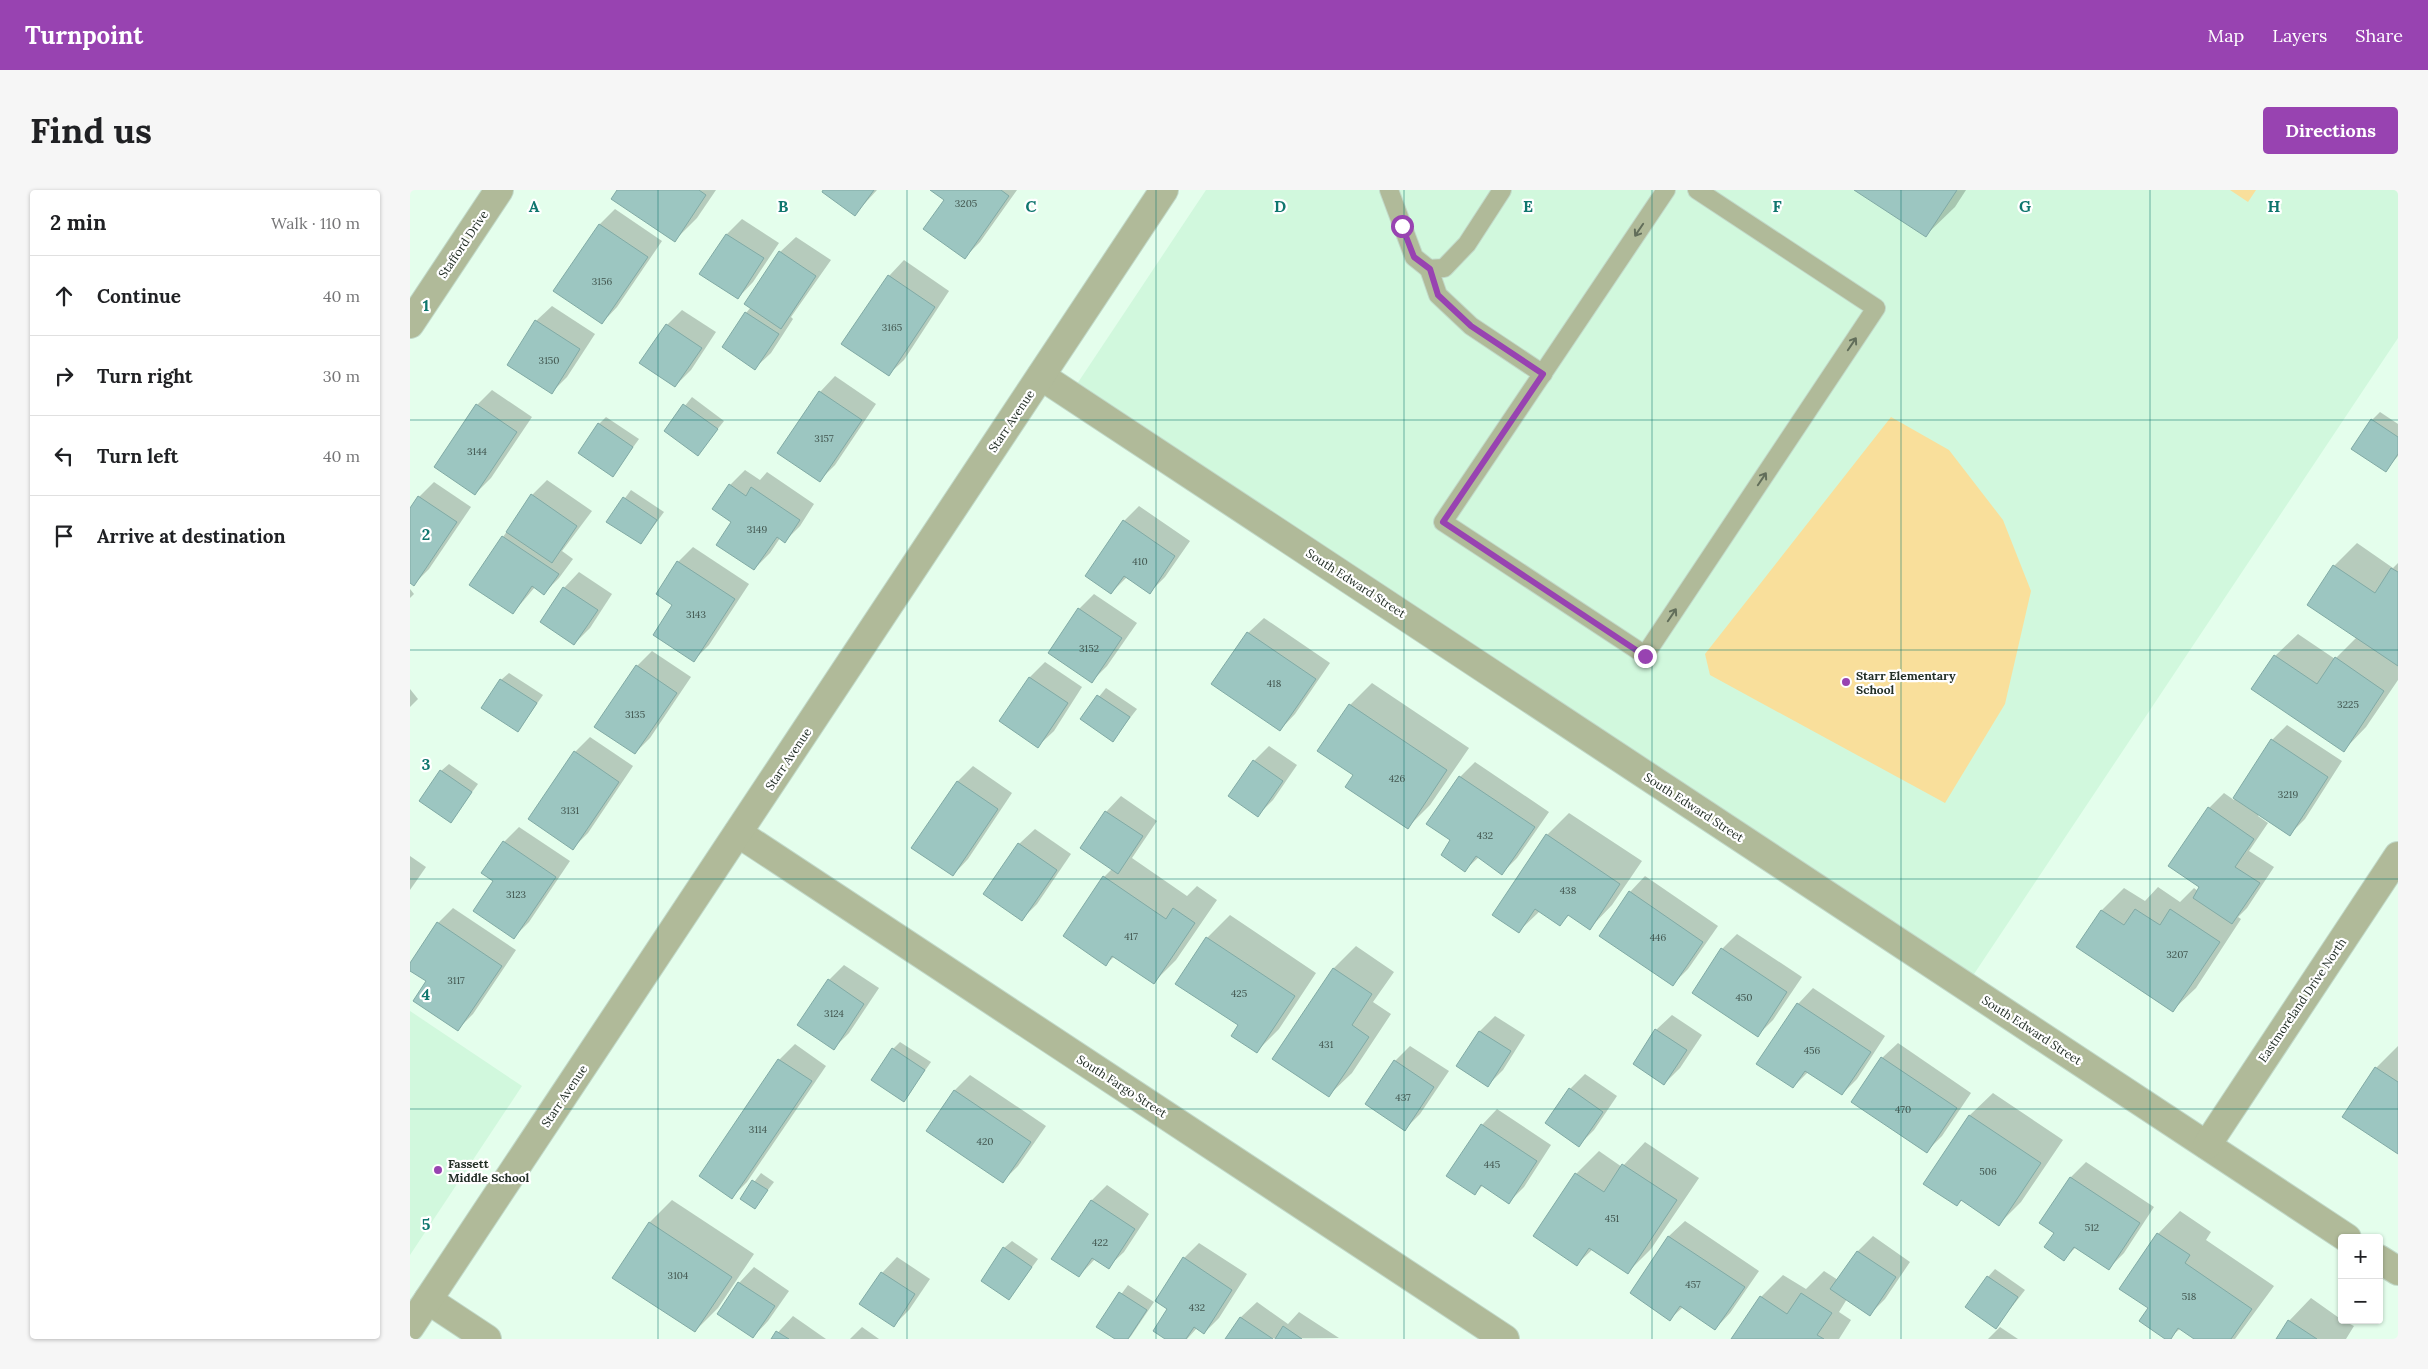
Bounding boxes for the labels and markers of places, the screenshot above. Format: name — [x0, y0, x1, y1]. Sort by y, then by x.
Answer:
place label: Starr Elementary School — [1856, 668, 1956, 697]
marker: Starr Elementary School — [1840, 676, 1852, 688]
place label: Fassett Middle School — [448, 1156, 530, 1185]
marker: Fassett Middle School — [432, 1164, 444, 1176]

